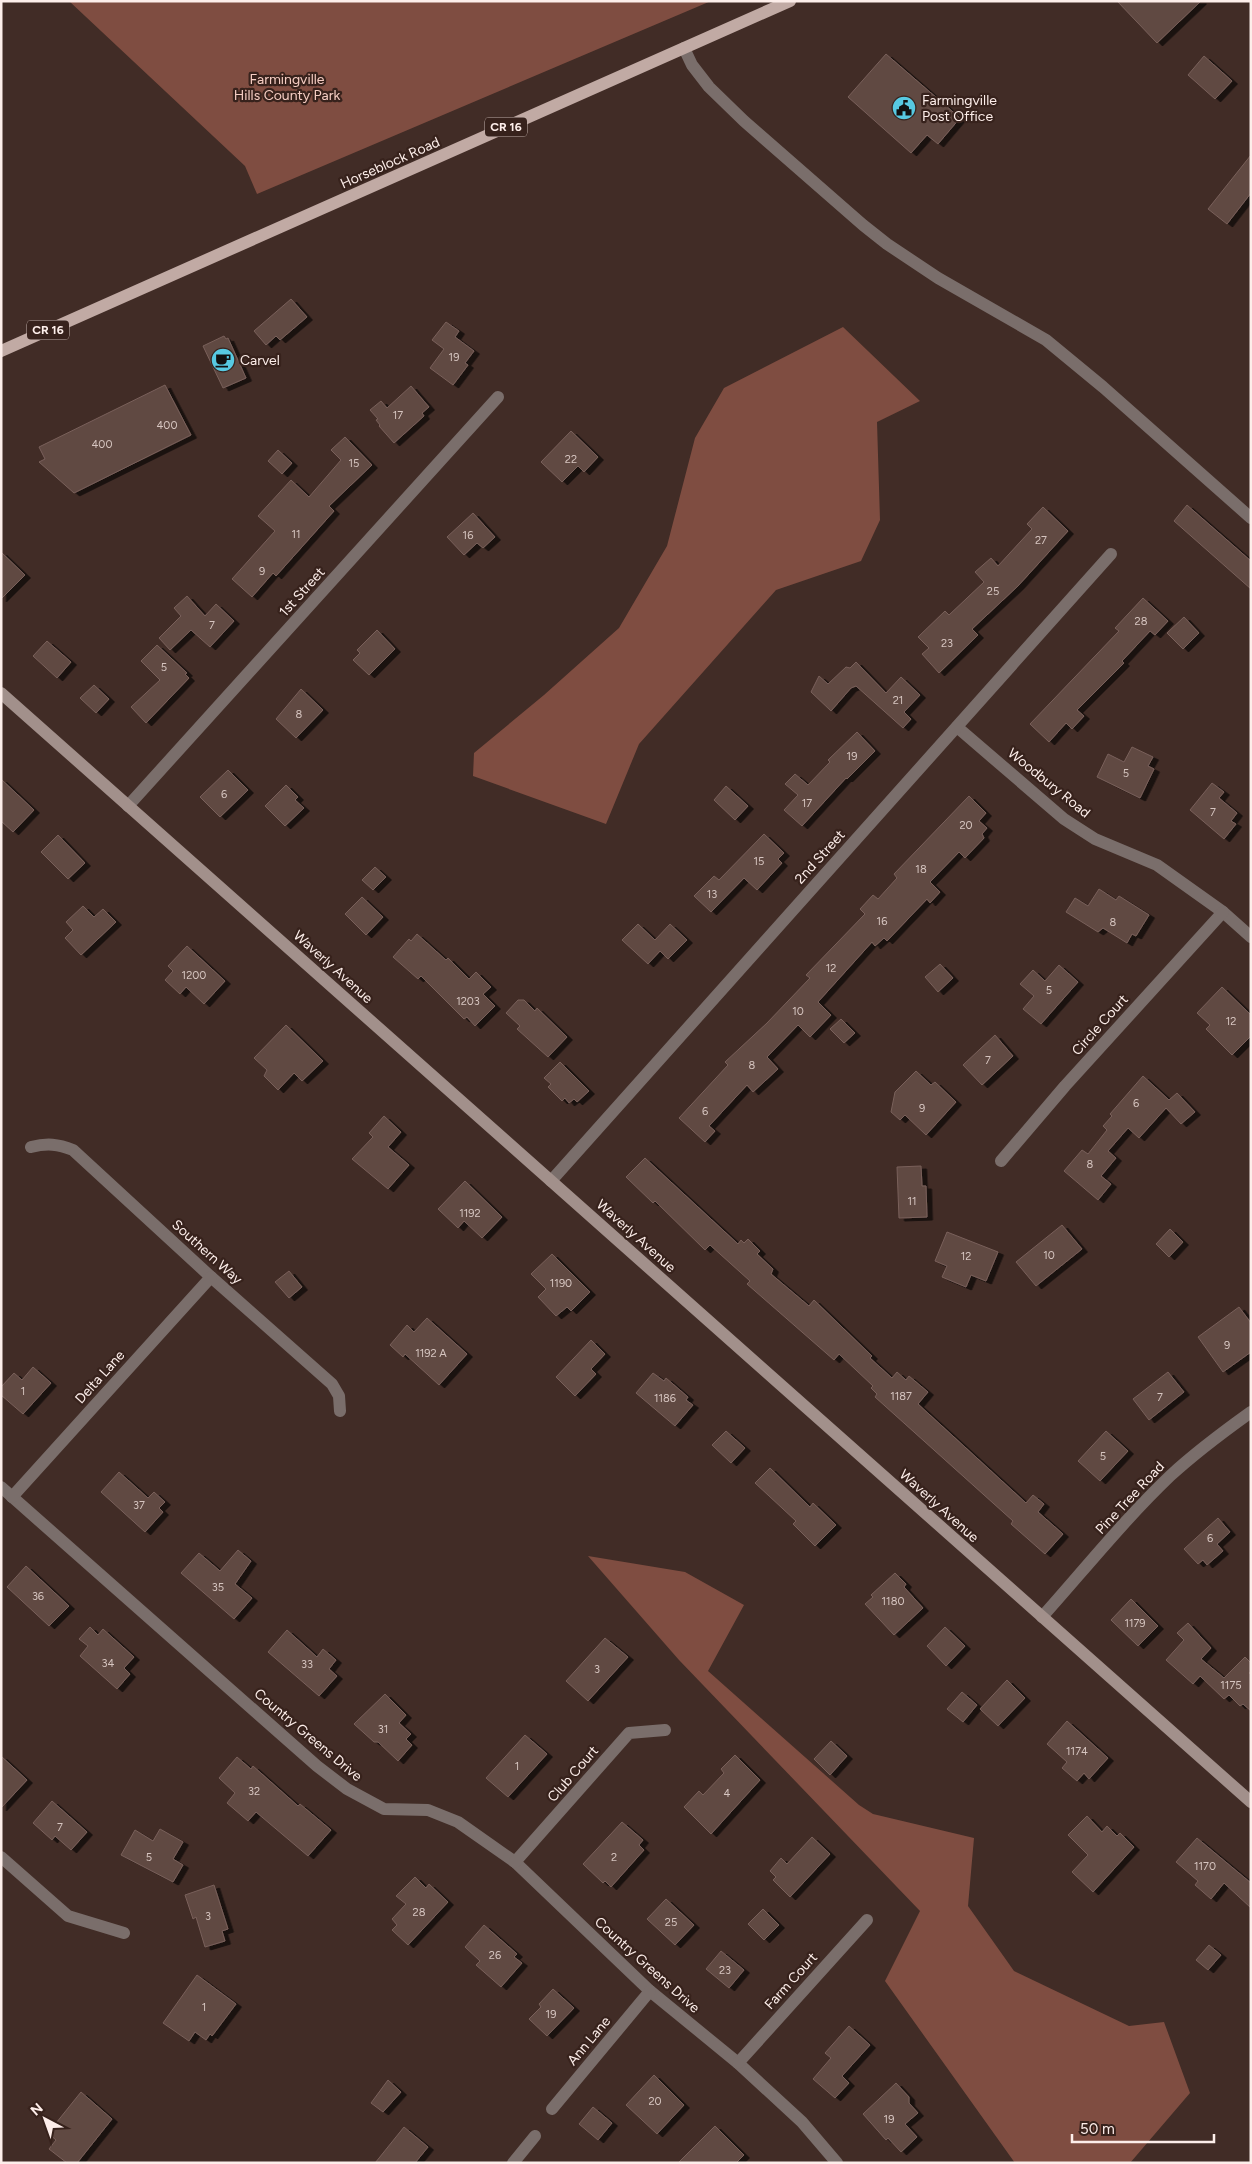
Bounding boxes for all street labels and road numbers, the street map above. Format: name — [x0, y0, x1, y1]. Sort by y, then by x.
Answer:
road number: CR 16 — [485, 118, 527, 136]
street label: Horseblock Road — [338, 133, 442, 193]
road number: CR 16 — [27, 320, 69, 340]
street label: 1st Street — [276, 564, 328, 620]
street label: Woodbury Road — [1004, 745, 1094, 821]
street label: 2nd Street — [791, 827, 849, 887]
street label: Waverly Avenue — [290, 927, 376, 1007]
street label: Circle Court — [1068, 991, 1132, 1059]
street label: Waverly Avenue — [593, 1196, 679, 1276]
street label: Southern Way — [168, 1216, 246, 1288]
street label: Delta Lane — [72, 1346, 129, 1407]
street label: Pine Tree Road — [1092, 1458, 1168, 1538]
street label: Waverly Avenue — [896, 1466, 982, 1546]
street label: Country Greens Drive — [251, 1685, 366, 1785]
street label: Club Court — [544, 1742, 602, 1806]
street label: Country Greens Drive — [591, 1913, 703, 2017]
street label: Farm Court — [761, 1949, 821, 2013]
street label: Ann Lane — [564, 2013, 615, 2069]

